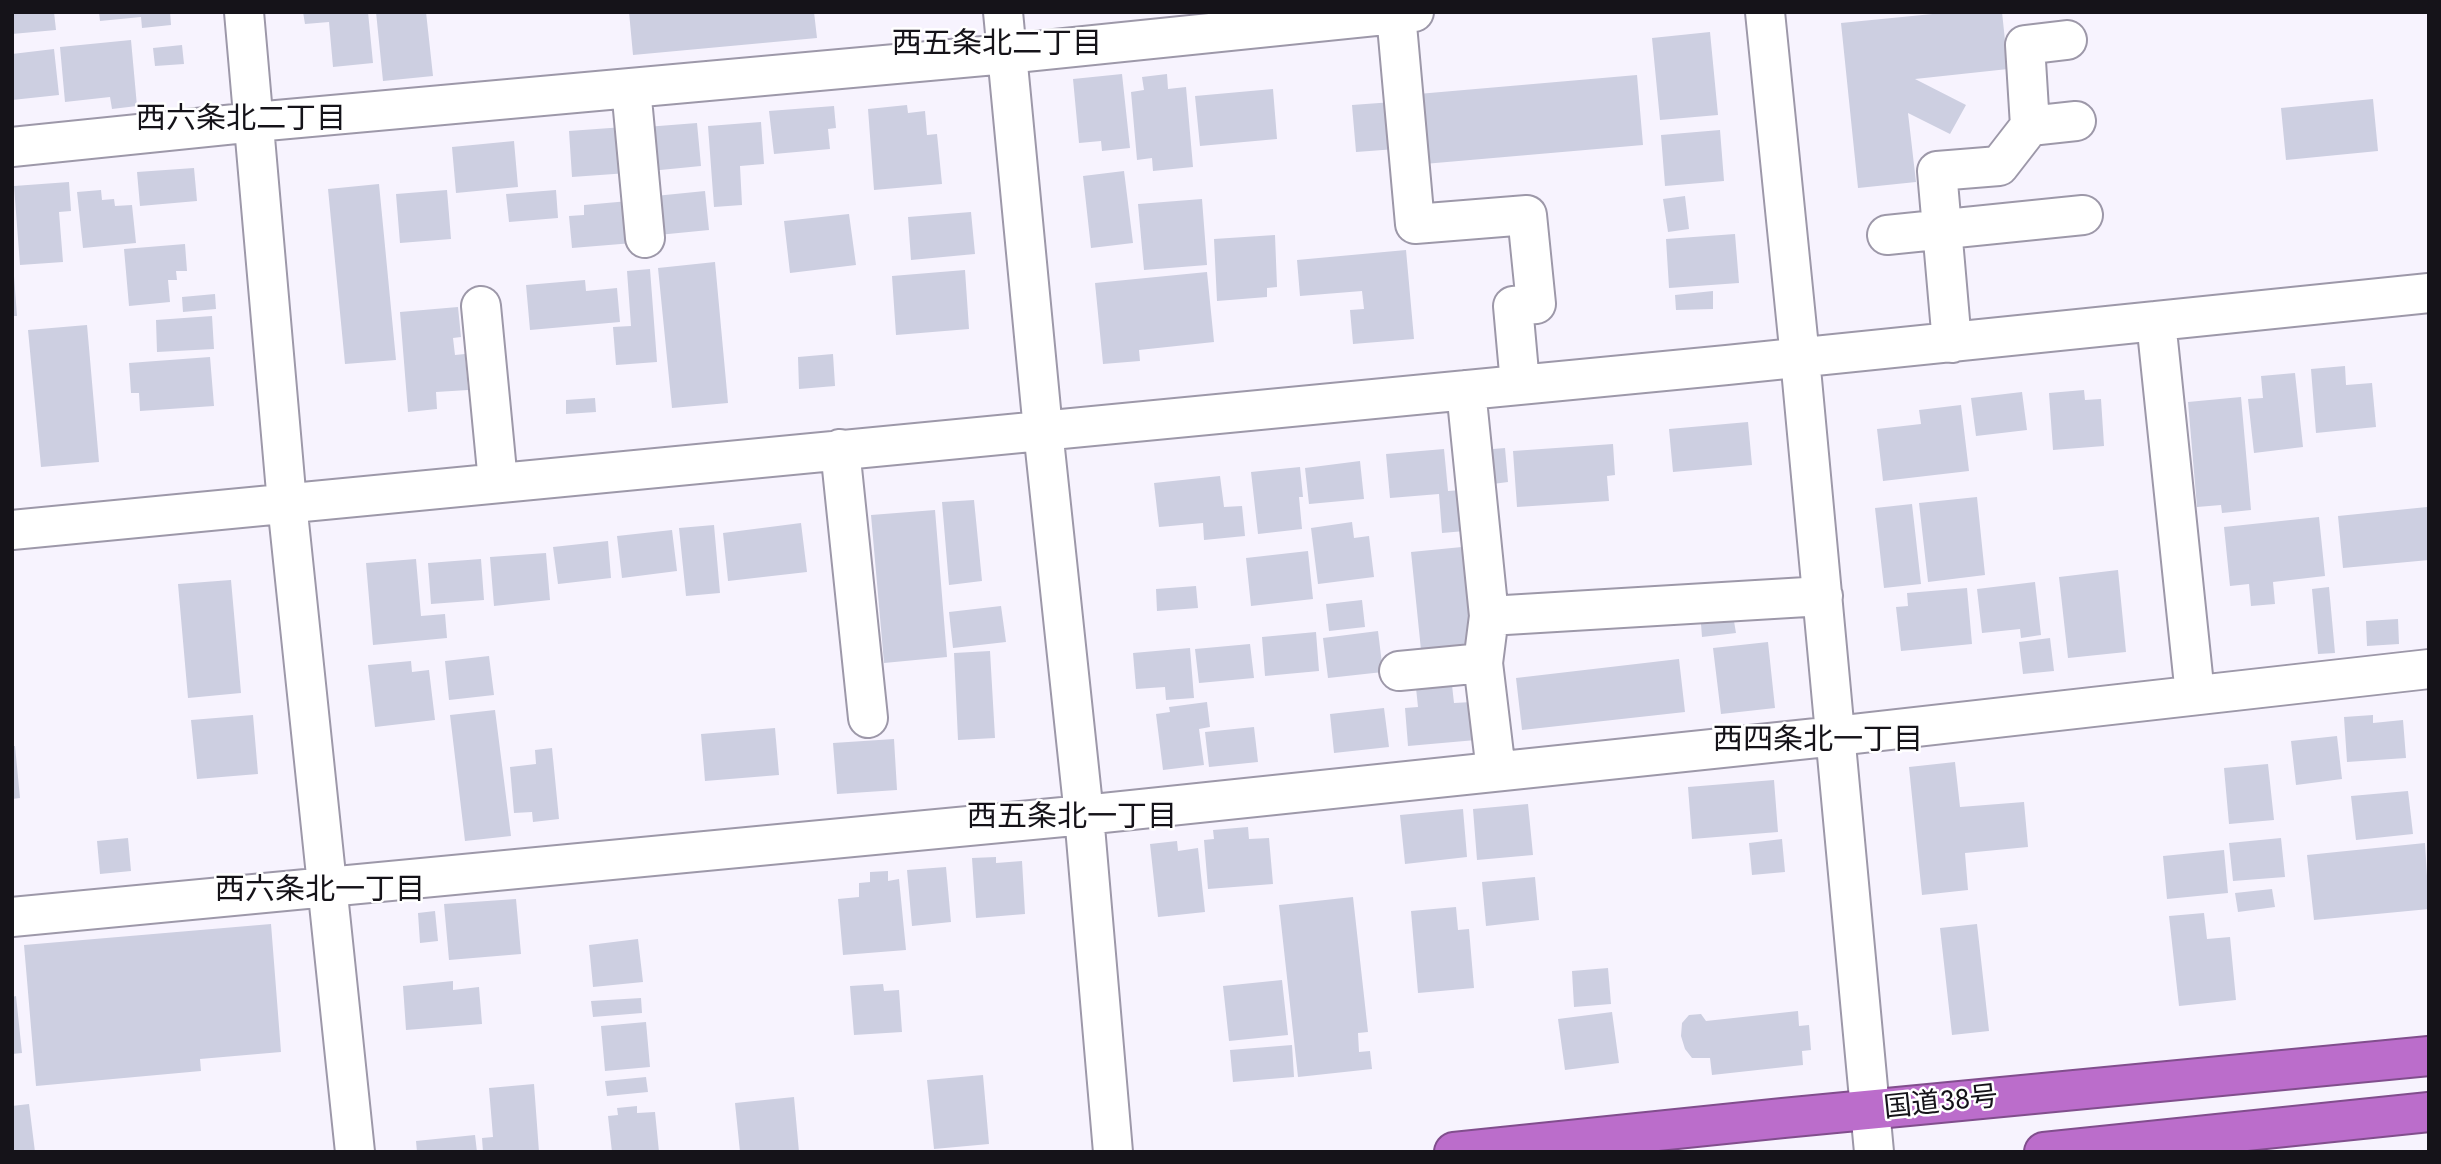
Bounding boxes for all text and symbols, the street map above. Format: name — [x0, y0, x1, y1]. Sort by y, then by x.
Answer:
district label: 西五条北二丁目 — [892, 28, 1102, 64]
district label: 西六条北二丁目 — [136, 103, 346, 139]
district label: 西四条北一丁目 — [1713, 724, 1923, 760]
district label: 西五条北一丁目 — [967, 801, 1177, 837]
district label: 西六条北一丁目 — [215, 874, 425, 910]
street label: 国道38号 — [1882, 1081, 2000, 1127]

